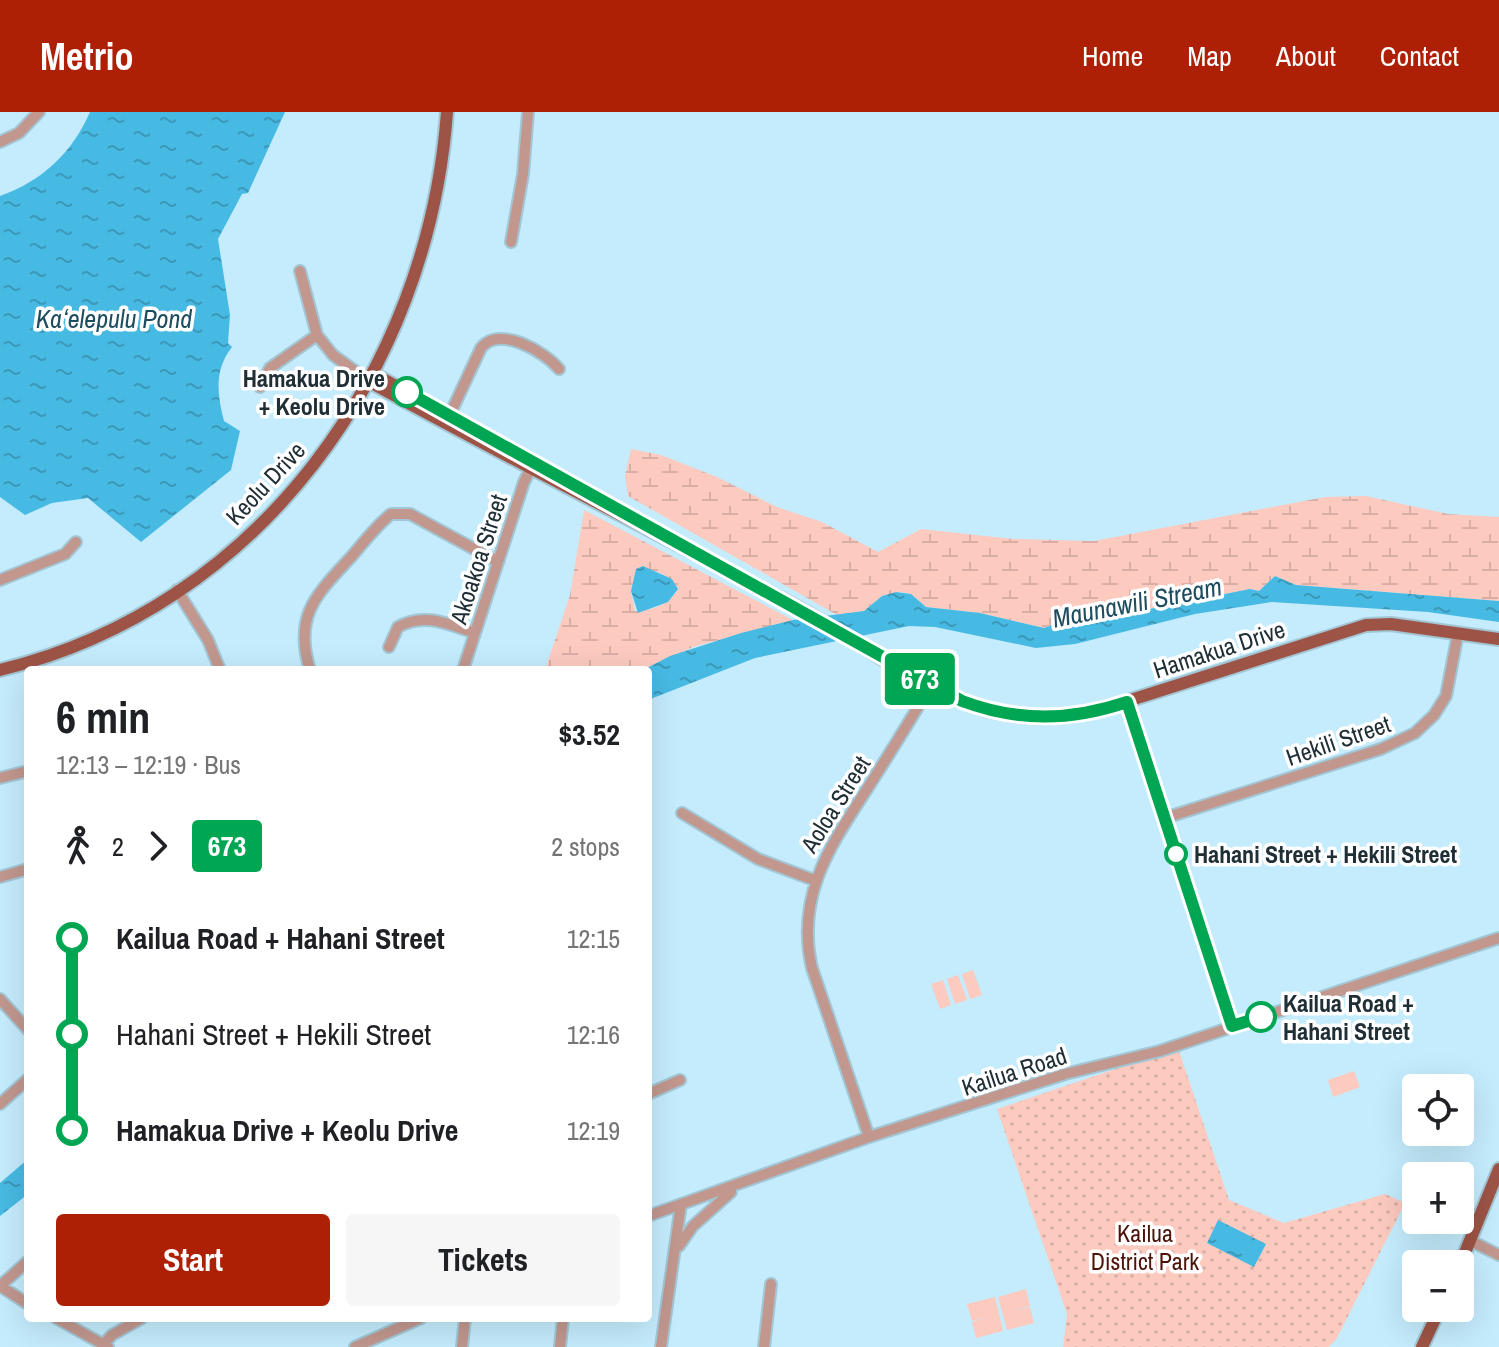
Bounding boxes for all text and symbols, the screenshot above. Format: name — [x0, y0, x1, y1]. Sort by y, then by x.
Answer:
text: Metrio — [40, 31, 133, 82]
text: Home — [1082, 37, 1143, 75]
text: Map — [1187, 37, 1232, 75]
text: About — [1276, 37, 1336, 75]
text: Contact — [1380, 37, 1459, 75]
water label: Kaʻelepulu Pond — [36, 301, 192, 336]
place label: Hamakua Drive + Keolu Drive — [243, 362, 385, 422]
marker: Hamakua Drive + Keolu Drive — [392, 377, 422, 407]
street label: Keolu Drive — [218, 434, 312, 532]
street label: Akoakoa Street — [442, 490, 514, 629]
water label: Maunawili Stream — [1049, 568, 1225, 636]
street label: Hamakua Drive — [1149, 613, 1289, 685]
line badge: 673 — [874, 653, 966, 705]
text: 673 — [901, 660, 939, 698]
text: 6 min — [56, 687, 150, 747]
street label: Hekili Street — [1282, 707, 1395, 773]
text: $3.52 — [558, 714, 620, 754]
text: 12:13 – 12:19 · Bus — [56, 747, 241, 782]
street label: Aoloa Street — [792, 749, 878, 859]
icon: walk — [56, 824, 100, 868]
icon: forward — [136, 824, 180, 868]
text: 673 — [208, 827, 246, 865]
text: 2 — [112, 829, 124, 864]
text: 2 stops — [551, 829, 620, 864]
place label: Hahani Street + Hekili Street — [1194, 838, 1458, 870]
marker: Hahani Street + Hekili Street — [1165, 843, 1187, 865]
text: Kailua Road + Hahani Street — [116, 918, 445, 958]
text: 12:15 — [567, 921, 620, 956]
place label: Kailua Road + Hahani Street — [1283, 987, 1414, 1047]
marker: Kailua Road + Hahani Street — [1246, 1002, 1276, 1032]
text: Hahani Street + Hekili Street — [116, 1014, 431, 1054]
text: 12:16 — [567, 1017, 620, 1052]
street label: Kailua Road — [958, 1039, 1070, 1103]
map controls — [1402, 1074, 1474, 1322]
button: locate — [1402, 1074, 1474, 1146]
text: Hamakua Drive + Keolu Drive — [116, 1110, 459, 1150]
text: 12:19 — [567, 1113, 620, 1148]
button: + — [1402, 1162, 1474, 1234]
button: Start — [56, 1214, 330, 1306]
button: Tickets — [346, 1214, 620, 1306]
park label: Kailua District Park — [1091, 1217, 1199, 1277]
button: − — [1402, 1250, 1474, 1322]

